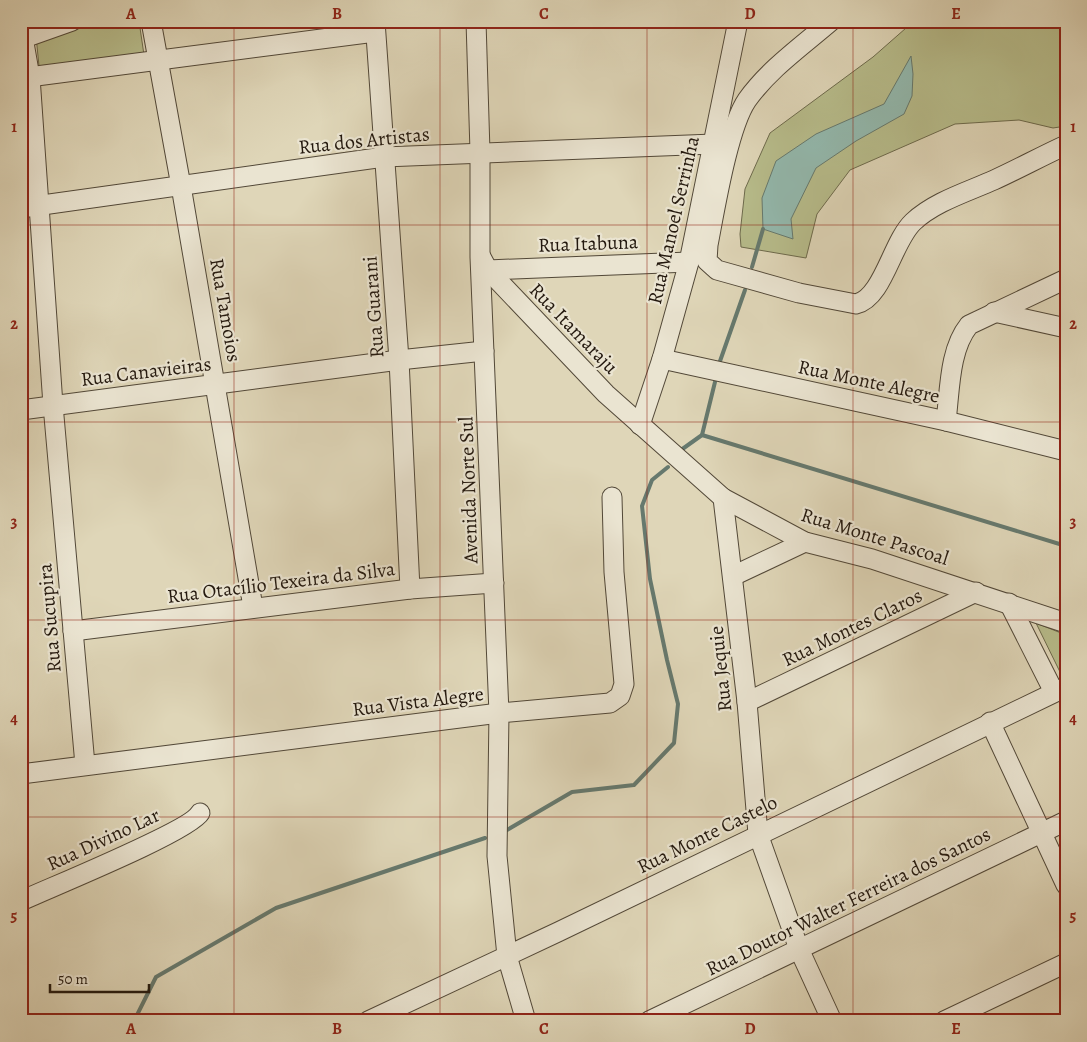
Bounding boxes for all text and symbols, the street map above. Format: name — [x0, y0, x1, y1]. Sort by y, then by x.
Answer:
text: A — [125, 3, 137, 25]
text: B — [332, 3, 342, 25]
text: C — [539, 3, 549, 25]
text: D — [744, 3, 756, 25]
text: E — [951, 3, 961, 25]
text: 1 — [11, 116, 17, 138]
text: 1 — [1070, 116, 1076, 138]
street label: Rua dos Artistas — [297, 120, 431, 161]
street label: Rua Manoel Serrinha — [641, 133, 706, 307]
street label: Rua Itabuna — [538, 228, 639, 259]
street label: Rua Guarani — [356, 255, 391, 359]
street label: Rua Tamoios — [203, 256, 248, 364]
street label: Rua Itamaraju — [523, 277, 624, 380]
text: 2 — [10, 313, 18, 335]
text: 2 — [1069, 313, 1077, 335]
street label: Rua Canavieiras — [79, 350, 213, 393]
street label: Rua Monte Alegre — [796, 353, 942, 410]
street label: Avenida Norte Sul — [452, 416, 485, 565]
street label: Rua Monte Pascoal — [798, 501, 952, 572]
text: 3 — [11, 511, 18, 533]
text: 3 — [1070, 511, 1077, 533]
street label: Rua Otacílio Texeira da Silva — [165, 555, 397, 610]
street label: Rua Sucupira — [31, 562, 68, 674]
street label: Rua Montes Claros — [778, 582, 927, 673]
street label: Rua Jequie — [703, 625, 738, 713]
street label: Rua Vista Alegre — [351, 680, 485, 723]
text: 4 — [10, 708, 18, 730]
text: 4 — [1069, 708, 1077, 730]
street label: Rua Monte Castelo — [633, 789, 782, 880]
street label: Rua Divino Lar — [42, 801, 164, 877]
street label: Rua Doutor Walter Ferreira dos Santos — [701, 821, 995, 982]
text: 5 — [11, 905, 18, 927]
text: 5 — [1070, 905, 1077, 927]
scale bar — [50, 962, 149, 994]
text: 50 m — [58, 969, 88, 989]
text: A — [125, 1018, 137, 1040]
text: B — [332, 1018, 342, 1040]
text: C — [539, 1018, 549, 1040]
text: D — [744, 1018, 756, 1040]
text: E — [951, 1018, 961, 1040]

